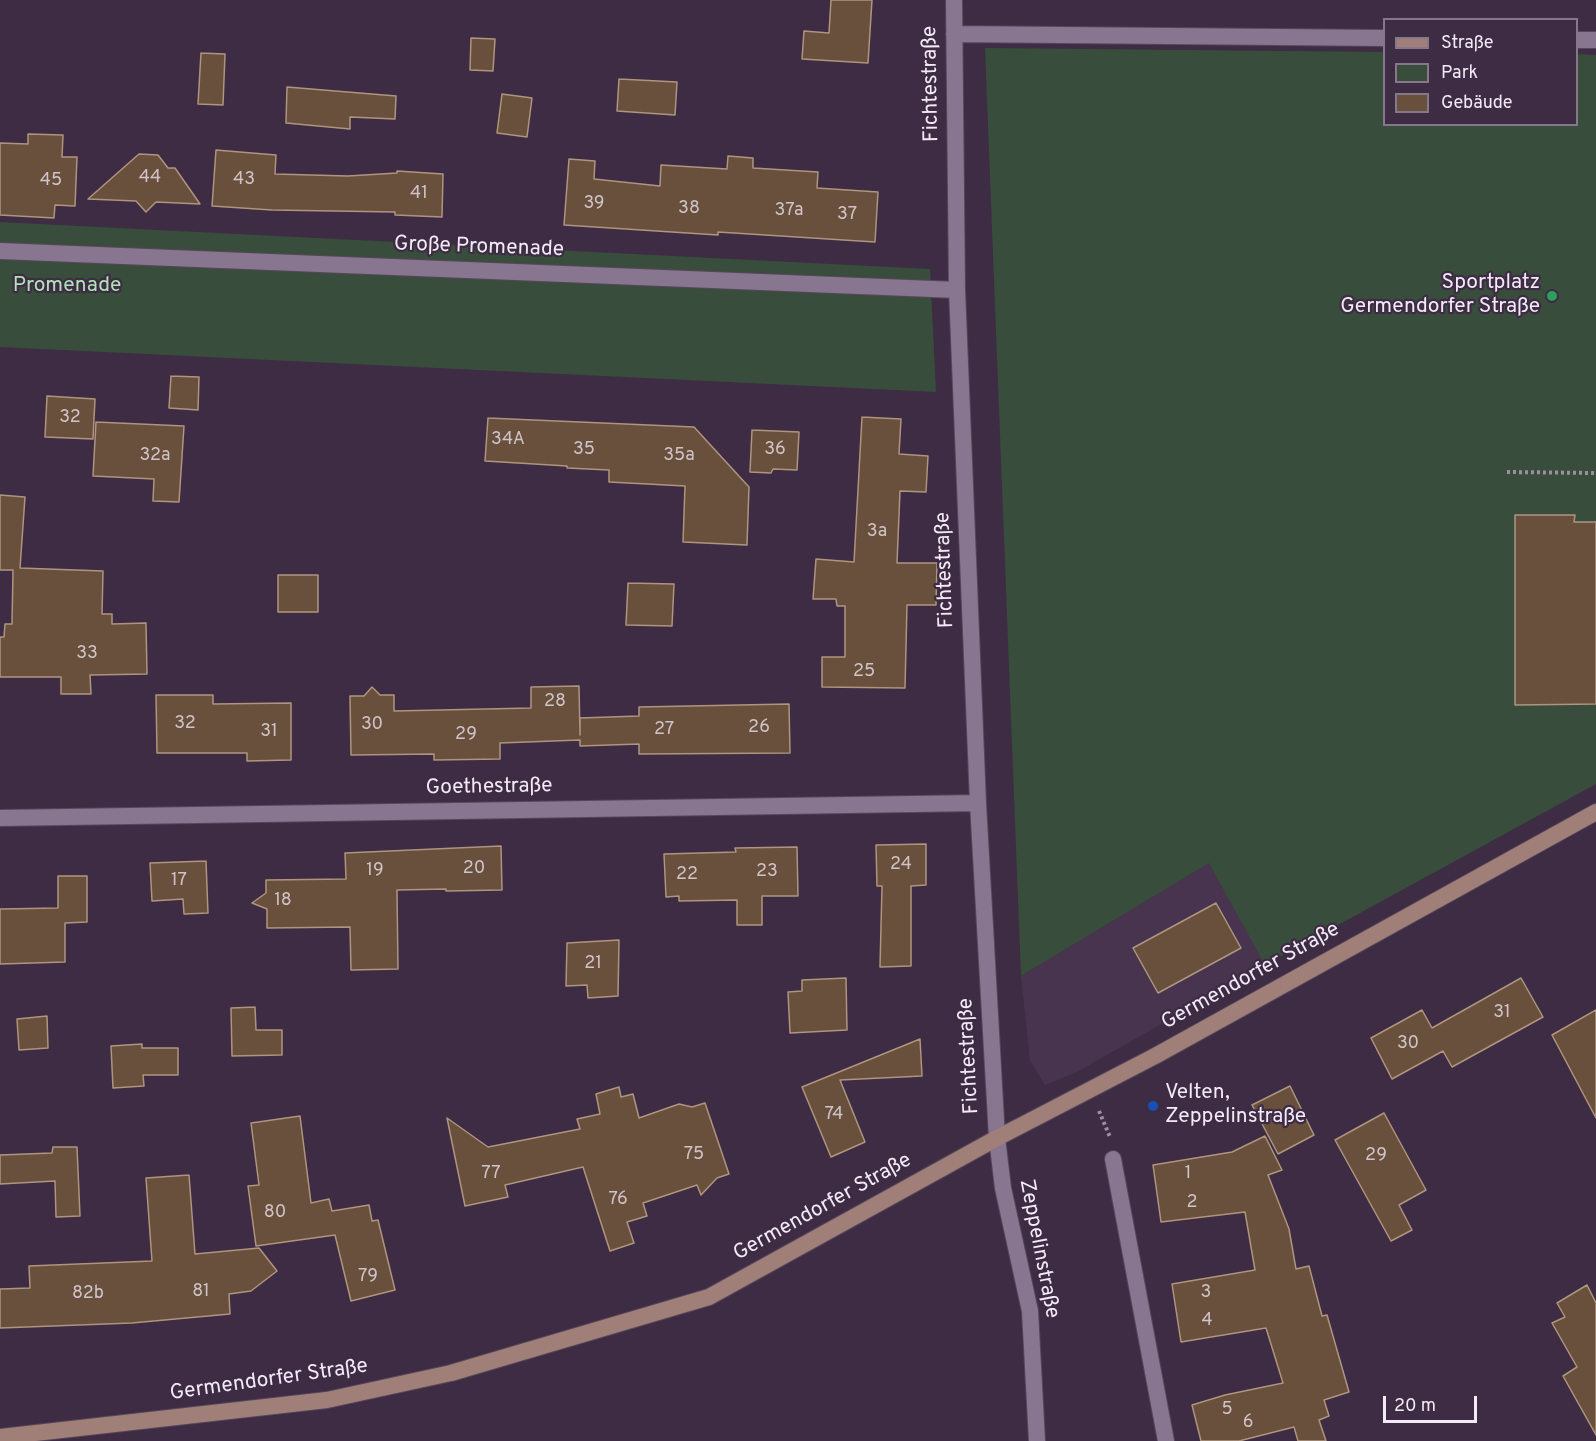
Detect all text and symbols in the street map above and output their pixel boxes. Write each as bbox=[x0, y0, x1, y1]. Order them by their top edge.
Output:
legend bbox=[1383, 18, 1578, 126]
street label: Fichtestraße bbox=[918, 26, 946, 142]
text: Straße bbox=[1441, 32, 1493, 55]
text: Park bbox=[1441, 62, 1478, 85]
text: Gebäude bbox=[1441, 92, 1513, 115]
house number: 44 bbox=[139, 167, 161, 189]
house number: 43 bbox=[233, 169, 255, 191]
house number: 45 bbox=[40, 170, 62, 192]
house number: 41 bbox=[410, 183, 428, 205]
house number: 39 bbox=[583, 193, 605, 215]
house number: 38 bbox=[678, 198, 700, 220]
house number: 37a bbox=[775, 200, 803, 222]
house number: 37 bbox=[837, 204, 857, 226]
street label: Große Promenade bbox=[394, 232, 564, 264]
place label: Sportplatz Germendorfer Straße bbox=[1340, 271, 1540, 321]
park label: Promenade bbox=[13, 274, 121, 300]
marker: Sportplatz Germendorfer Straße bbox=[1545, 289, 1559, 303]
house number: 32 bbox=[59, 407, 81, 429]
house number: 34A bbox=[491, 429, 525, 451]
house number: 35 bbox=[573, 439, 595, 461]
house number: 36 bbox=[764, 439, 786, 461]
house number: 32a bbox=[140, 445, 170, 467]
house number: 35a bbox=[663, 445, 695, 467]
street label: Fichtestraße bbox=[931, 511, 961, 629]
house number: 3a bbox=[867, 521, 887, 543]
house number: 33 bbox=[76, 643, 98, 665]
house number: 25 bbox=[853, 661, 875, 683]
house number: 28 bbox=[544, 691, 566, 713]
house number: 32 bbox=[174, 713, 196, 735]
house number: 30 bbox=[361, 714, 383, 736]
house number: 26 bbox=[748, 717, 770, 739]
house number: 27 bbox=[654, 719, 674, 741]
house number: 31 bbox=[260, 721, 278, 743]
house number: 29 bbox=[455, 724, 477, 746]
street label: Goethestraße bbox=[425, 774, 553, 802]
house number: 24 bbox=[890, 854, 912, 876]
house number: 20 bbox=[463, 858, 485, 880]
house number: 19 bbox=[366, 860, 384, 882]
house number: 23 bbox=[756, 861, 778, 883]
house number: 22 bbox=[676, 864, 698, 886]
house number: 17 bbox=[171, 870, 187, 892]
house number: 18 bbox=[274, 890, 292, 912]
street label: Germendorfer Straße bbox=[1158, 918, 1344, 1036]
house number: 21 bbox=[584, 953, 602, 975]
street label: Fichtestraße bbox=[954, 997, 986, 1115]
house number: 31 bbox=[1493, 1002, 1511, 1024]
house number: 30 bbox=[1397, 1033, 1419, 1055]
place label: Velten, Zeppelinstraße bbox=[1165, 1081, 1306, 1131]
marker: Velten, Zeppelinstraße bbox=[1146, 1099, 1160, 1113]
house number: 74 bbox=[825, 1104, 843, 1126]
house number: 75 bbox=[684, 1144, 704, 1166]
house number: 29 bbox=[1365, 1145, 1387, 1167]
street label: Germendorfer Straße bbox=[730, 1149, 916, 1267]
house number: 77 bbox=[481, 1163, 501, 1185]
house number: 1 bbox=[1185, 1163, 1191, 1185]
street label: Zeppelinstraße bbox=[1012, 1177, 1064, 1321]
house number: 76 bbox=[608, 1189, 628, 1211]
house number: 2 bbox=[1186, 1192, 1198, 1214]
house number: 80 bbox=[264, 1202, 286, 1224]
house number: 79 bbox=[358, 1266, 378, 1288]
house number: 81 bbox=[192, 1281, 210, 1303]
house number: 3 bbox=[1201, 1282, 1211, 1304]
house number: 82b bbox=[72, 1283, 104, 1305]
house number: 4 bbox=[1201, 1310, 1213, 1332]
street label: Germendorfer Straße bbox=[168, 1355, 370, 1407]
scale bar bbox=[1386, 1384, 1480, 1422]
text: 20 m bbox=[1394, 1395, 1436, 1418]
house number: 5 bbox=[1221, 1399, 1233, 1421]
house number: 6 bbox=[1243, 1412, 1253, 1434]

